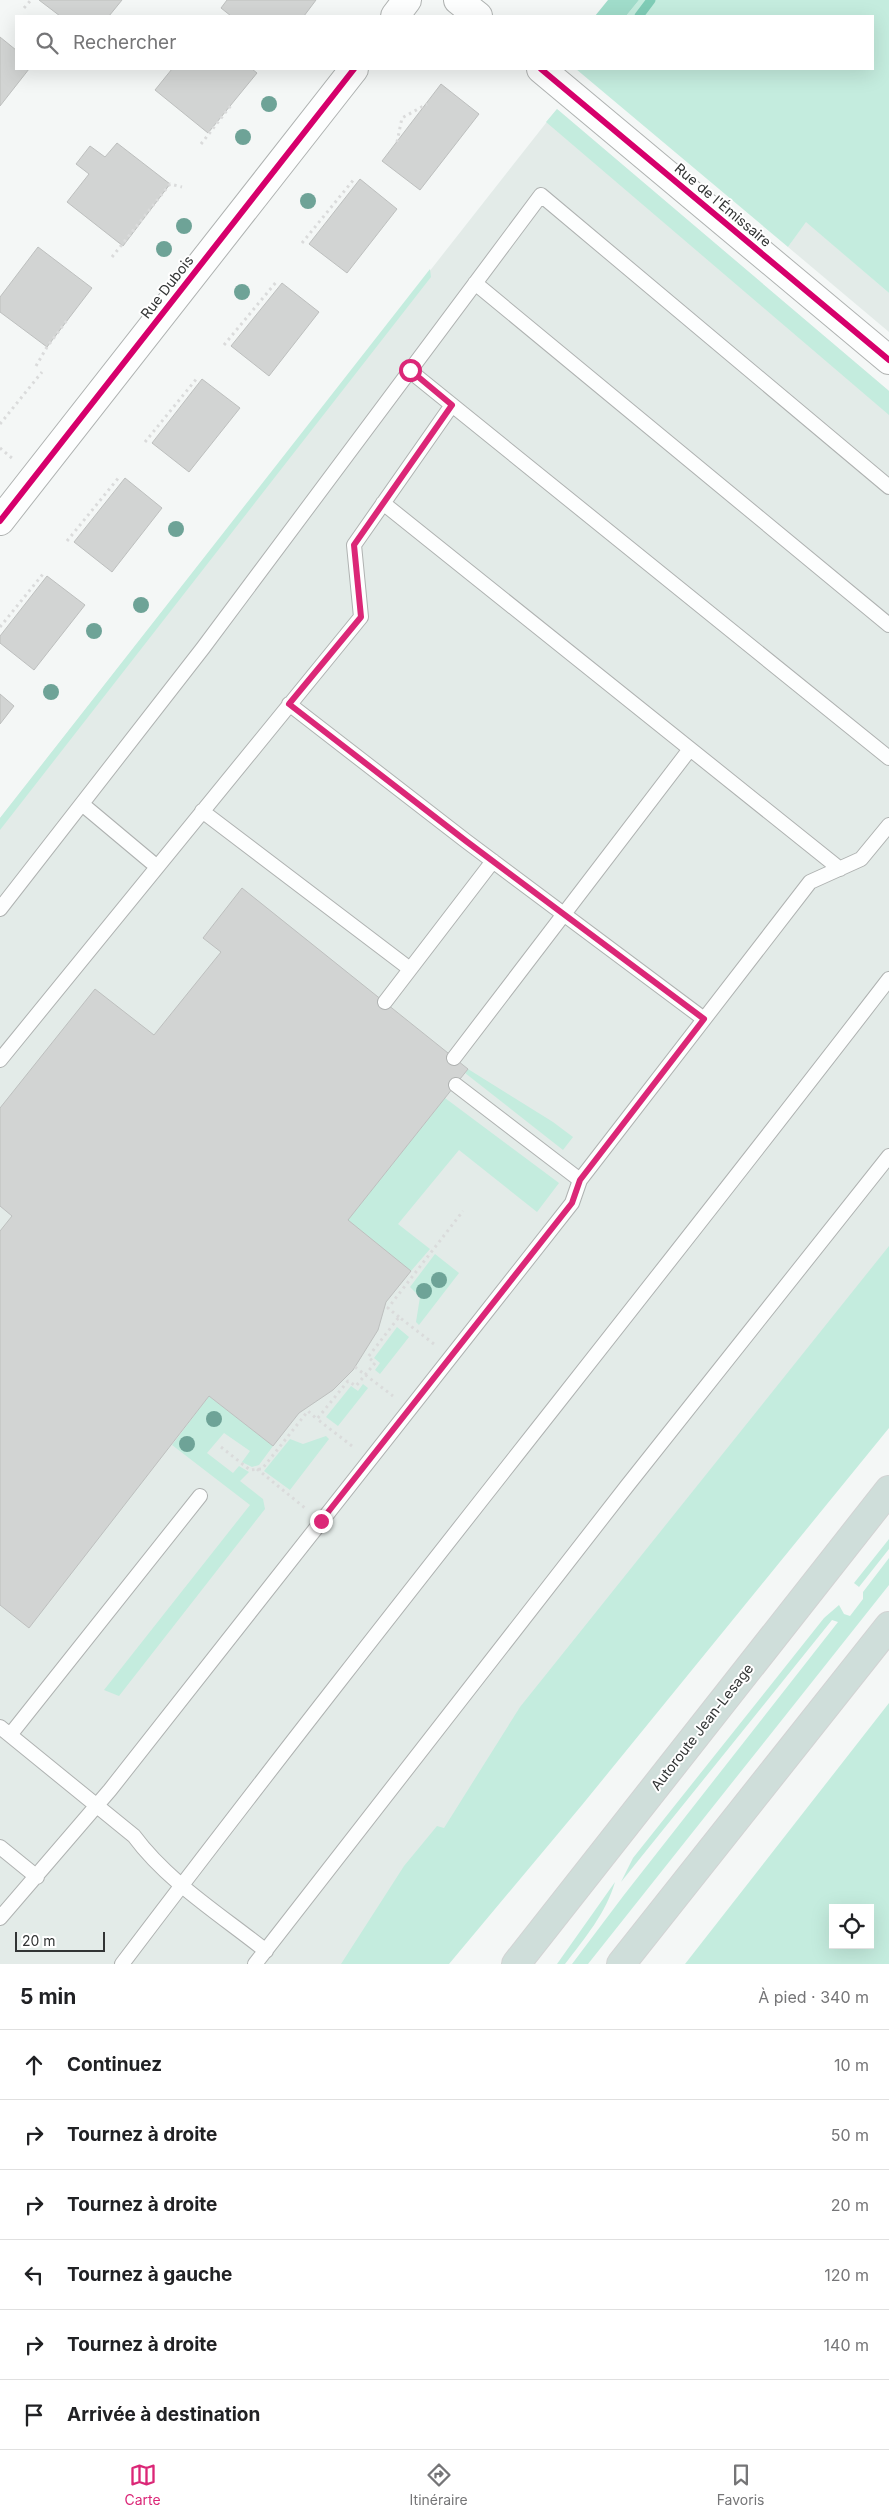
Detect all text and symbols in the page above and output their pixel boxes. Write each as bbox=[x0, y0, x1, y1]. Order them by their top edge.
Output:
search box bbox=[15, 15, 874, 70]
icon: search bbox=[33, 29, 61, 57]
text: Rechercher bbox=[73, 31, 176, 54]
street label: Rue de l'Émissaire bbox=[672, 159, 775, 250]
street label: Rue Dubois bbox=[137, 252, 197, 322]
route start bbox=[399, 359, 422, 382]
route end bbox=[310, 1510, 333, 1533]
street label: Autoroute Jean-Lesage bbox=[647, 1660, 756, 1793]
map controls bbox=[829, 1904, 874, 1949]
button: locate bbox=[829, 1904, 874, 1949]
scale bar bbox=[15, 1929, 105, 1952]
text: 20 m bbox=[22, 1932, 56, 1949]
text: 5 min bbox=[20, 1984, 76, 2009]
text: À pied · 340 m bbox=[758, 1987, 869, 2007]
icon: ahead bbox=[20, 2051, 48, 2079]
text: Continuez bbox=[67, 2053, 162, 2076]
text: 10 m bbox=[834, 2055, 869, 2075]
icon: right bbox=[20, 2121, 48, 2149]
text: Tournez à droite bbox=[67, 2123, 217, 2146]
text: 50 m bbox=[831, 2125, 869, 2145]
icon: right bbox=[20, 2191, 48, 2219]
text: Tournez à droite bbox=[67, 2193, 217, 2216]
text: 20 m bbox=[831, 2195, 869, 2215]
icon: left bbox=[20, 2261, 48, 2289]
text: Tournez à gauche bbox=[67, 2263, 232, 2286]
text: 120 m bbox=[824, 2265, 869, 2285]
icon: right bbox=[20, 2331, 48, 2359]
text: Tournez à droite bbox=[67, 2333, 217, 2356]
text: 140 m bbox=[824, 2335, 869, 2355]
icon: arrive bbox=[20, 2401, 48, 2429]
text: Arrivée à destination bbox=[67, 2403, 260, 2426]
tab: Carte bbox=[124, 2461, 161, 2508]
tab: Itinéraire bbox=[410, 2461, 468, 2508]
tab: Favoris bbox=[717, 2461, 765, 2508]

